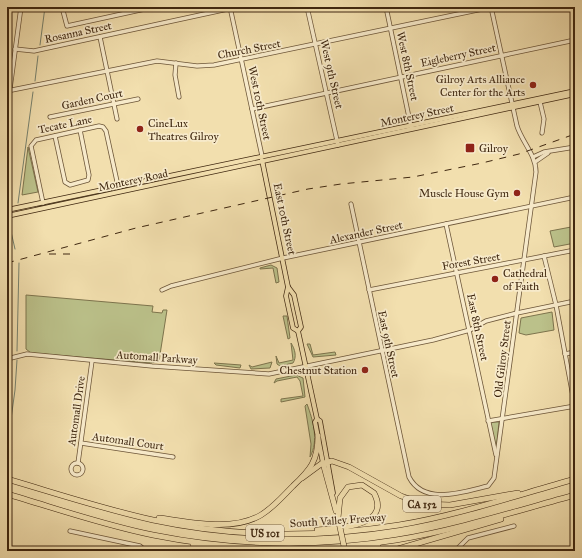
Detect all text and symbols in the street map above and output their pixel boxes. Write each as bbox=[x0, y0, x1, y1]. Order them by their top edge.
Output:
street label: Rosanna Street bbox=[43, 19, 113, 46]
street label: West 8th Street bbox=[394, 30, 421, 102]
street label: Church Street bbox=[216, 37, 282, 62]
street label: West 9th Street bbox=[317, 38, 346, 110]
street label: Eigleberry Street bbox=[419, 41, 497, 70]
street label: West 10th Street bbox=[245, 65, 274, 141]
place label: Gilroy Arts Alliance Center for the Arts bbox=[436, 73, 525, 99]
marker: Gilroy Arts Alliance Center for the Arts bbox=[528, 80, 538, 90]
street label: Garden Court bbox=[60, 87, 124, 112]
street label: Monterey Street bbox=[379, 101, 455, 130]
street label: Tecate Lane bbox=[37, 112, 94, 137]
place label: CineLux Theatres Gilroy bbox=[148, 117, 219, 143]
marker: CineLux Theatres Gilroy bbox=[135, 124, 145, 134]
marker: Gilroy bbox=[464, 142, 476, 154]
place label: Gilroy bbox=[479, 142, 509, 155]
street label: Monterey Road bbox=[97, 167, 170, 194]
street label: East 10th Street bbox=[271, 182, 299, 256]
place label: Muscle House Gym bbox=[419, 187, 510, 200]
marker: Muscle House Gym bbox=[512, 188, 522, 198]
street label: Alexander Street bbox=[327, 218, 404, 247]
street label: Forest Street bbox=[441, 250, 501, 273]
place label: Cathedral of Faith bbox=[503, 267, 547, 293]
marker: Cathedral of Faith bbox=[490, 274, 500, 284]
street label: East 8th Street bbox=[464, 292, 491, 362]
street label: East 9th Street bbox=[375, 309, 402, 379]
street label: Old Gilroy Street bbox=[491, 320, 514, 398]
street label: Automall Parkway bbox=[115, 348, 199, 367]
place label: Chestnut Station bbox=[280, 364, 357, 377]
marker: Chestnut Station bbox=[360, 365, 370, 375]
street label: Automall Drive bbox=[65, 375, 88, 448]
street label: Automall Court bbox=[90, 430, 165, 453]
road number: CA 152 bbox=[403, 496, 441, 512]
street label: South Valley Freeway bbox=[289, 511, 387, 530]
road number: US 101 bbox=[246, 525, 284, 541]

